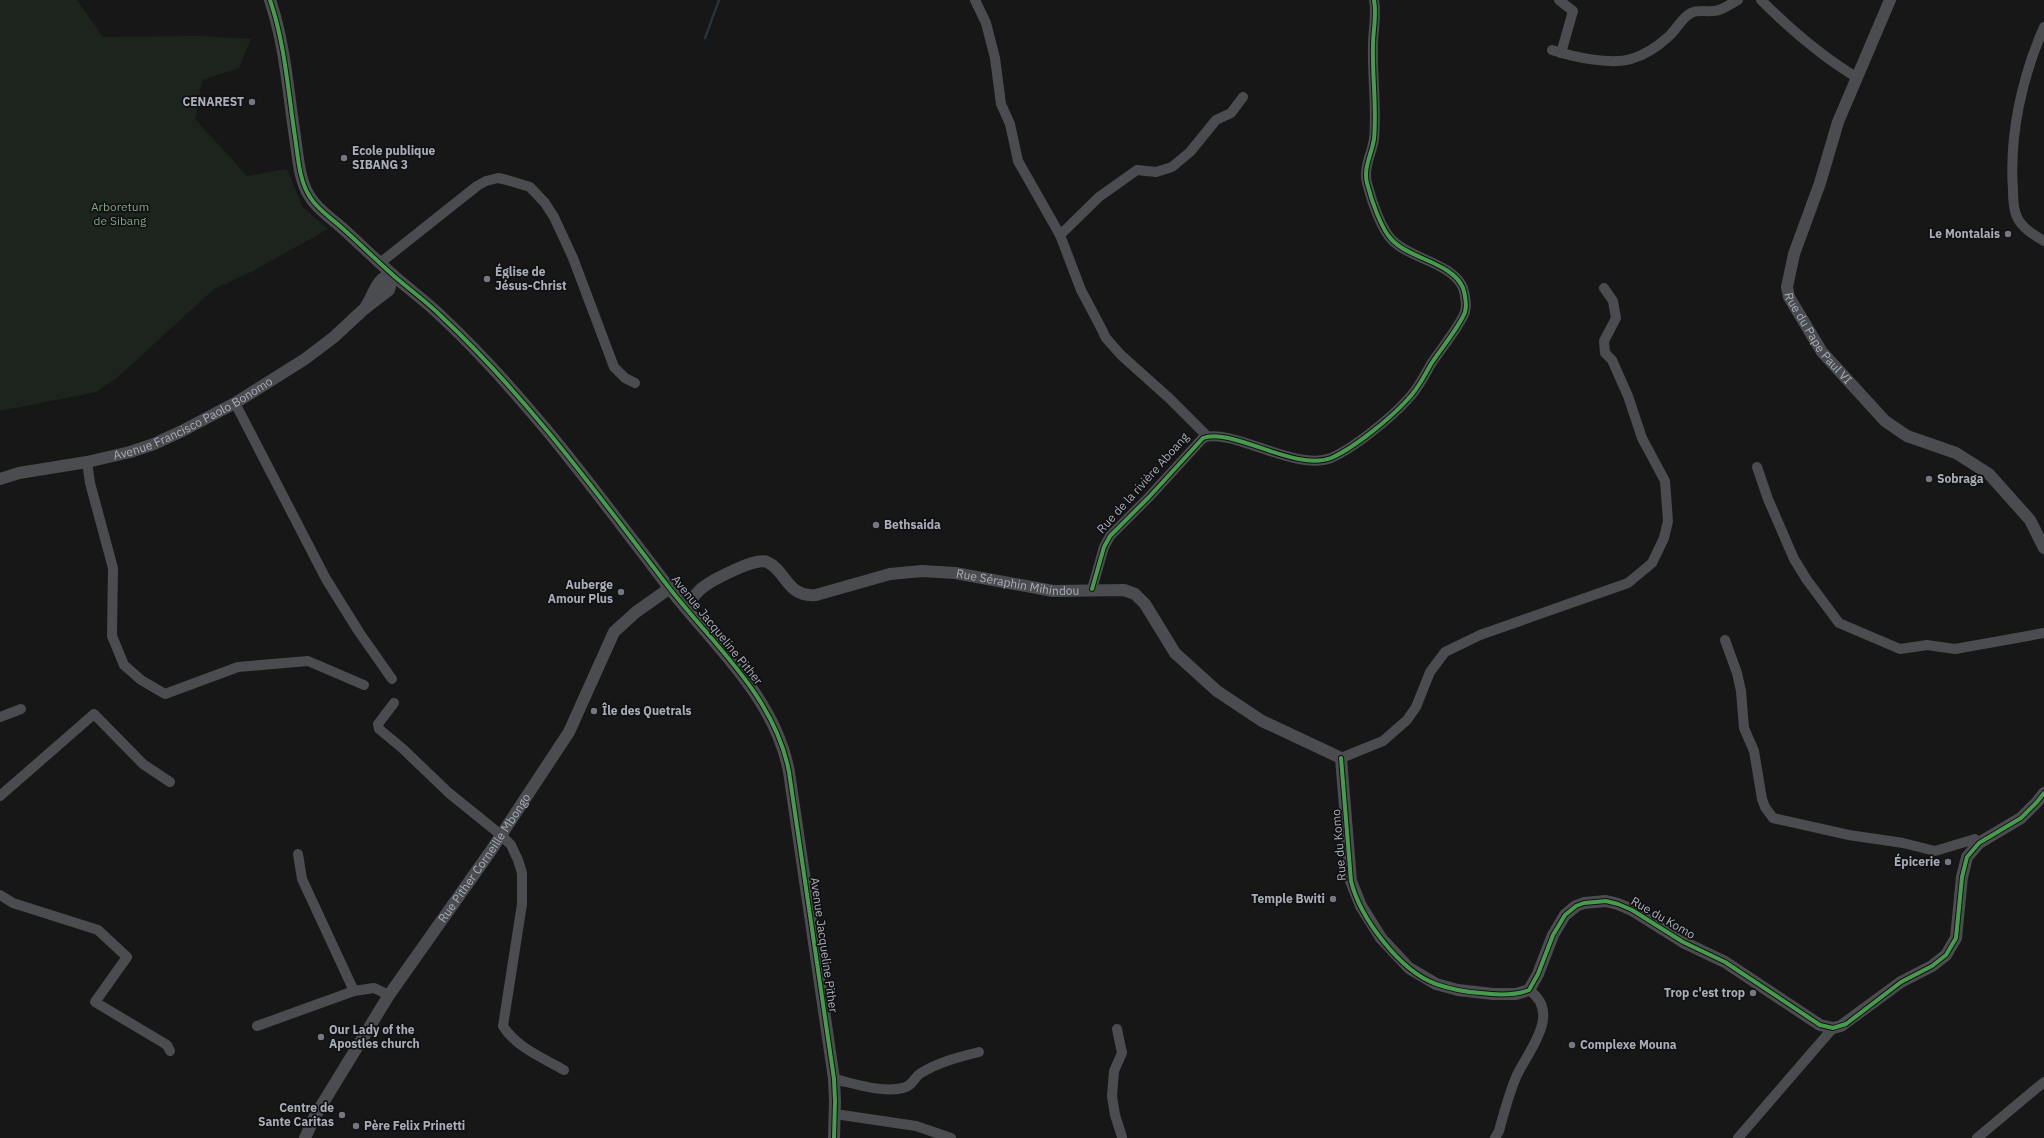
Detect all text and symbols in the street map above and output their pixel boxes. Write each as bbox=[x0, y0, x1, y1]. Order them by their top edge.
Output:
place label: CENAREST bbox=[182, 94, 244, 109]
marker: CENAREST bbox=[247, 97, 257, 107]
place label: Ecole publique SIBANG 3 bbox=[352, 143, 436, 172]
marker: Ecole publique SIBANG 3 bbox=[339, 153, 349, 163]
park label: Arboretum de Sibang bbox=[91, 199, 149, 228]
place label: Le Montalais bbox=[1929, 226, 2000, 241]
marker: Le Montalais bbox=[2003, 229, 2013, 239]
place label: Église de Jésus-Christ bbox=[495, 263, 567, 293]
marker: Église de Jésus-Christ bbox=[482, 274, 492, 284]
street label: Rue du Pape Paul VI bbox=[1781, 291, 1855, 387]
street label: Avenue Francisco Paolo Bonomo bbox=[112, 373, 275, 463]
street label: Rue de la rivière Aboang bbox=[1093, 429, 1192, 536]
place label: Sobraga bbox=[1937, 471, 1984, 486]
marker: Sobraga bbox=[1924, 474, 1934, 484]
place label: Bethsaida bbox=[884, 517, 941, 532]
marker: Bethsaida bbox=[871, 520, 881, 530]
street label: Rue Séraphin Mihindou bbox=[955, 565, 1079, 598]
street label: Avenue Jacqueline Pither bbox=[669, 572, 767, 688]
place label: Auberge Amour Plus bbox=[548, 577, 613, 606]
marker: Auberge Amour Plus bbox=[616, 587, 626, 597]
place label: Île des Quetrals bbox=[602, 702, 692, 718]
marker: Île des Quetrals bbox=[589, 706, 599, 716]
street label: Rue Pither Corneille Mbongo bbox=[435, 790, 534, 925]
street label: Rue du Komo bbox=[1328, 808, 1349, 881]
place label: Épicerie bbox=[1894, 853, 1940, 869]
marker: Épicerie bbox=[1943, 857, 1953, 867]
street label: Avenue Jacqueline Pither bbox=[808, 876, 842, 1014]
place label: Temple Bwiti bbox=[1251, 891, 1325, 906]
street label: Rue du Komo bbox=[1628, 893, 1698, 942]
marker: Temple Bwiti bbox=[1328, 894, 1338, 904]
place label: Trop c'est trop bbox=[1664, 985, 1745, 1000]
marker: Trop c'est trop bbox=[1748, 988, 1758, 998]
place label: Our Lady of the Apostles church bbox=[329, 1022, 420, 1051]
marker: Our Lady of the Apostles church bbox=[316, 1032, 326, 1042]
place label: Complexe Mouna bbox=[1580, 1037, 1677, 1052]
marker: Complexe Mouna bbox=[1567, 1040, 1577, 1050]
place label: Centre de Sante Caritas bbox=[258, 1100, 334, 1129]
marker: Centre de Sante Caritas bbox=[337, 1110, 347, 1120]
place label: Père Felix Prinetti bbox=[364, 1118, 465, 1133]
marker: Père Felix Prinetti bbox=[351, 1121, 361, 1131]

